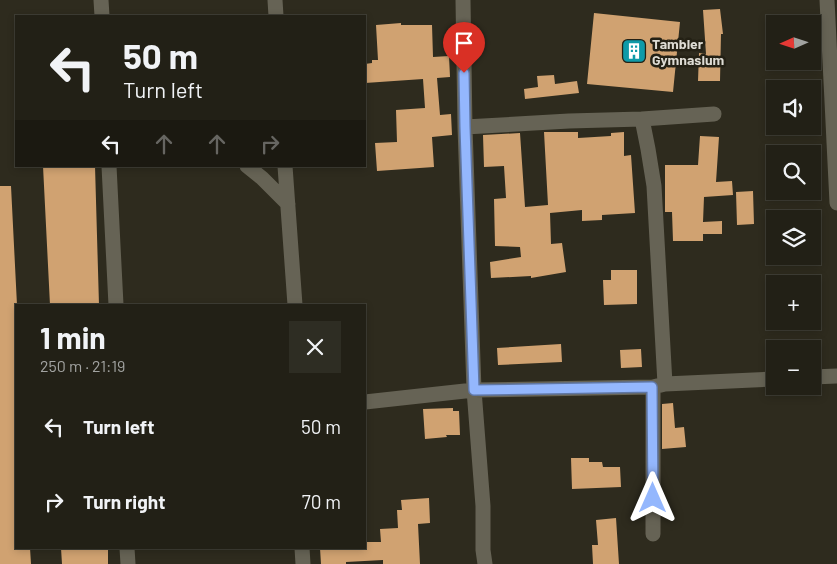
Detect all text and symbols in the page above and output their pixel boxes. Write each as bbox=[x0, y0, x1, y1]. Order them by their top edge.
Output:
north arrow bbox=[766, 15, 821, 70]
map controls bbox=[766, 15, 821, 395]
pin bbox=[443, 22, 485, 73]
icon: arrive bbox=[450, 29, 478, 57]
text: 50 m bbox=[123, 34, 198, 76]
icon: left bbox=[40, 35, 105, 100]
place label: Tambler Gymnasium bbox=[652, 35, 725, 68]
building icon: Tambler Gymnasium bbox=[621, 38, 647, 64]
text: Turn left bbox=[123, 76, 203, 102]
button: sound bbox=[766, 80, 821, 135]
icon: left bbox=[97, 130, 125, 158]
icon: ahead bbox=[150, 130, 178, 158]
icon: ahead bbox=[203, 130, 231, 158]
icon: right bbox=[256, 130, 284, 158]
button: search bbox=[766, 145, 821, 200]
button: layers bbox=[766, 210, 821, 265]
button: + bbox=[766, 275, 821, 330]
text: 1 min bbox=[40, 319, 106, 355]
button: close bbox=[289, 321, 341, 373]
button: − bbox=[766, 340, 821, 395]
text: 250 m · 21:19 bbox=[40, 356, 125, 375]
icon: left bbox=[40, 413, 68, 441]
text: Turn left bbox=[83, 415, 154, 438]
text: 50 m bbox=[301, 415, 341, 438]
position arrow bbox=[626, 471, 678, 523]
icon: right bbox=[40, 488, 68, 516]
text: Turn right bbox=[83, 490, 165, 513]
text: 70 m bbox=[302, 490, 341, 513]

